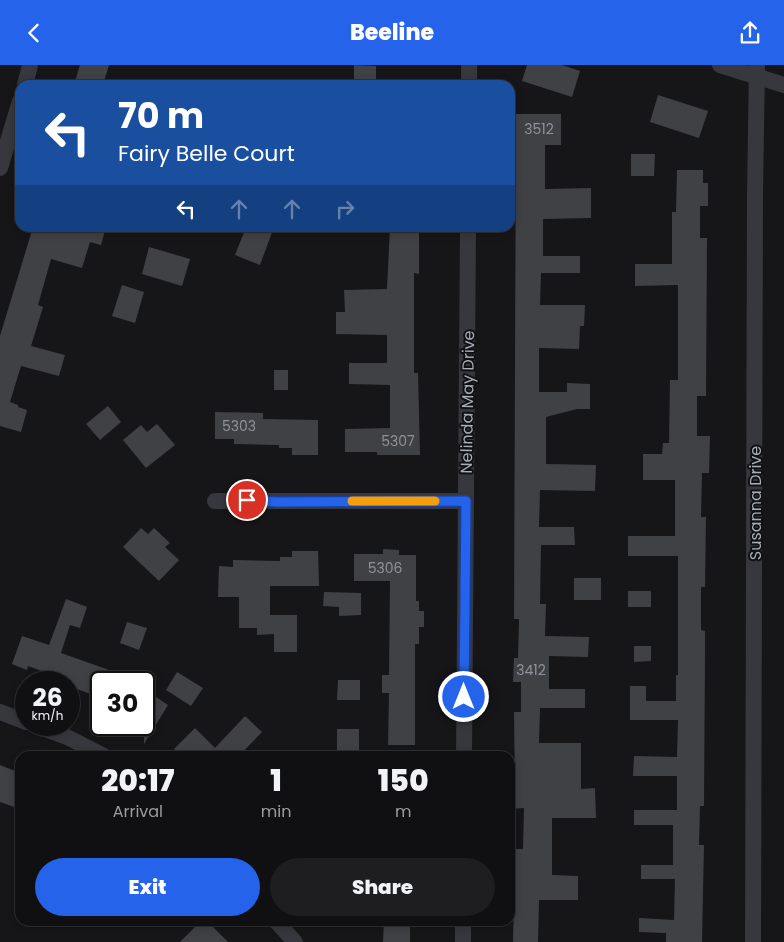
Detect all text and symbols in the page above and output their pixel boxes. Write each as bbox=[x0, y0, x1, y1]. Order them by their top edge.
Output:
text: Beeline bbox=[350, 17, 434, 48]
icon: back bbox=[20, 19, 48, 47]
icon: share bbox=[736, 19, 764, 47]
text: 70 m bbox=[118, 91, 204, 140]
icon: left bbox=[35, 100, 100, 165]
house number: 3512 bbox=[524, 119, 554, 139]
text: Fairy Belle Court bbox=[118, 138, 295, 169]
icon: left bbox=[172, 195, 200, 223]
icon: ahead bbox=[225, 195, 253, 223]
icon: ahead bbox=[278, 195, 306, 223]
icon: right bbox=[331, 195, 359, 223]
street label: Nelinda May Drive bbox=[455, 330, 480, 474]
house number: 5303 bbox=[222, 416, 256, 436]
house number: 5307 bbox=[381, 431, 415, 451]
street label: Susanna Drive bbox=[744, 446, 767, 560]
pin bbox=[226, 479, 268, 521]
icon: arrive bbox=[233, 486, 261, 514]
house number: 5306 bbox=[368, 558, 402, 578]
house number: 3412 bbox=[516, 660, 546, 680]
position arrow bbox=[437, 670, 489, 722]
speed limit sign: 30 bbox=[90, 671, 155, 736]
text: 26 bbox=[32, 680, 63, 715]
text: km/h bbox=[32, 707, 63, 724]
text: 20:17 bbox=[101, 759, 174, 802]
text: 1 bbox=[270, 759, 282, 802]
text: 150 bbox=[378, 759, 429, 802]
text: Arrival bbox=[113, 800, 163, 823]
text: min bbox=[261, 800, 291, 823]
text: m bbox=[395, 800, 411, 823]
button: Exit bbox=[35, 858, 260, 916]
button: Share bbox=[270, 858, 495, 916]

